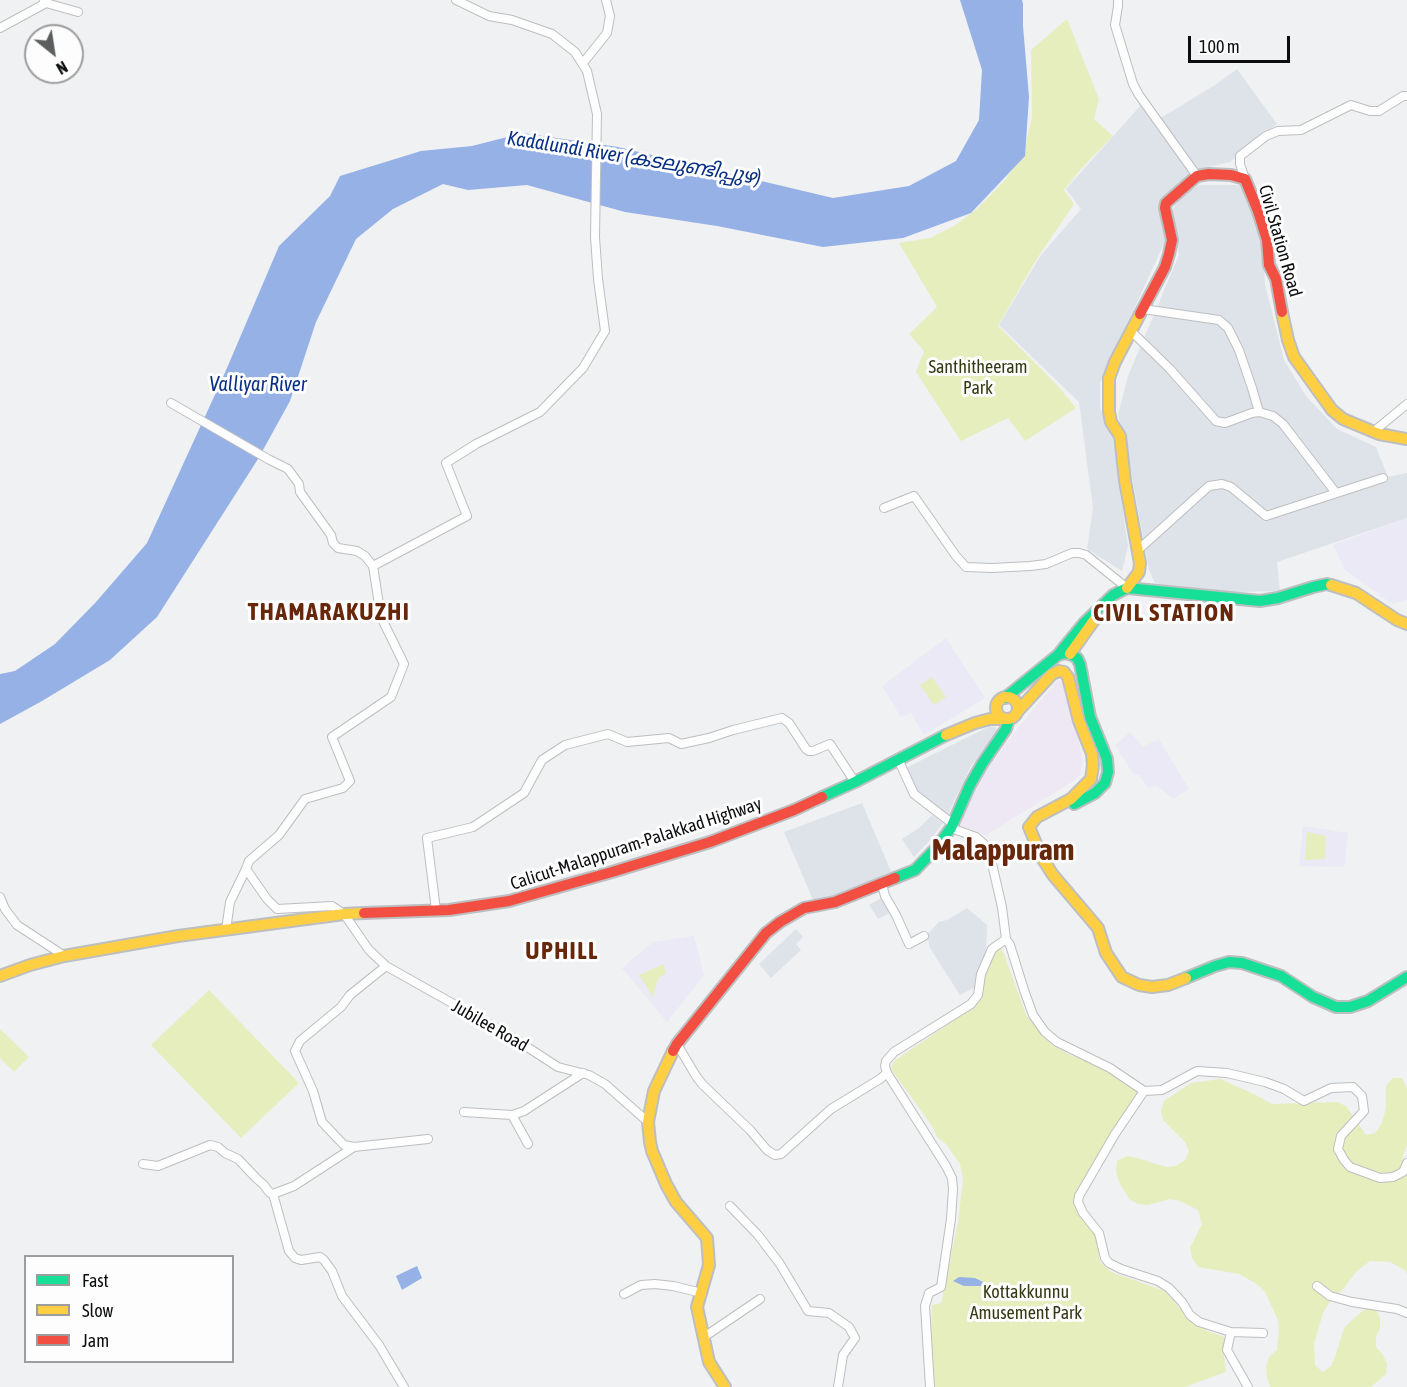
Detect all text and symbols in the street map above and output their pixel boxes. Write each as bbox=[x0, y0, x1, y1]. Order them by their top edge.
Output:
north arrow bbox=[24, 24, 84, 84]
scale bar bbox=[1191, 24, 1293, 62]
text: 100 m bbox=[1199, 36, 1240, 57]
text: N bbox=[53, 58, 71, 78]
water label: Kadalundi River (കടലുണ്ടിപ്പുഴ) bbox=[505, 126, 763, 190]
street label: Civil Station Road bbox=[1254, 183, 1306, 299]
park label: Santhitheeram Park bbox=[928, 356, 1028, 398]
water label: Valliyar River bbox=[209, 373, 307, 397]
district label: THAMARAKUZHI bbox=[248, 598, 410, 626]
district label: CIVIL STATION bbox=[1093, 599, 1235, 627]
street label: Calicut-Malappuram-Palakkad Highway bbox=[508, 793, 764, 895]
district label: Malappuram bbox=[932, 833, 1074, 869]
district label: UPHILL bbox=[525, 937, 599, 965]
street label: Jubilee Road bbox=[448, 995, 532, 1057]
legend bbox=[24, 1255, 234, 1363]
text: Fast bbox=[82, 1270, 109, 1291]
park label: Kottakkunnu Amusement Park bbox=[970, 1281, 1082, 1324]
text: Slow bbox=[82, 1300, 113, 1321]
text: Jam bbox=[82, 1330, 109, 1351]

